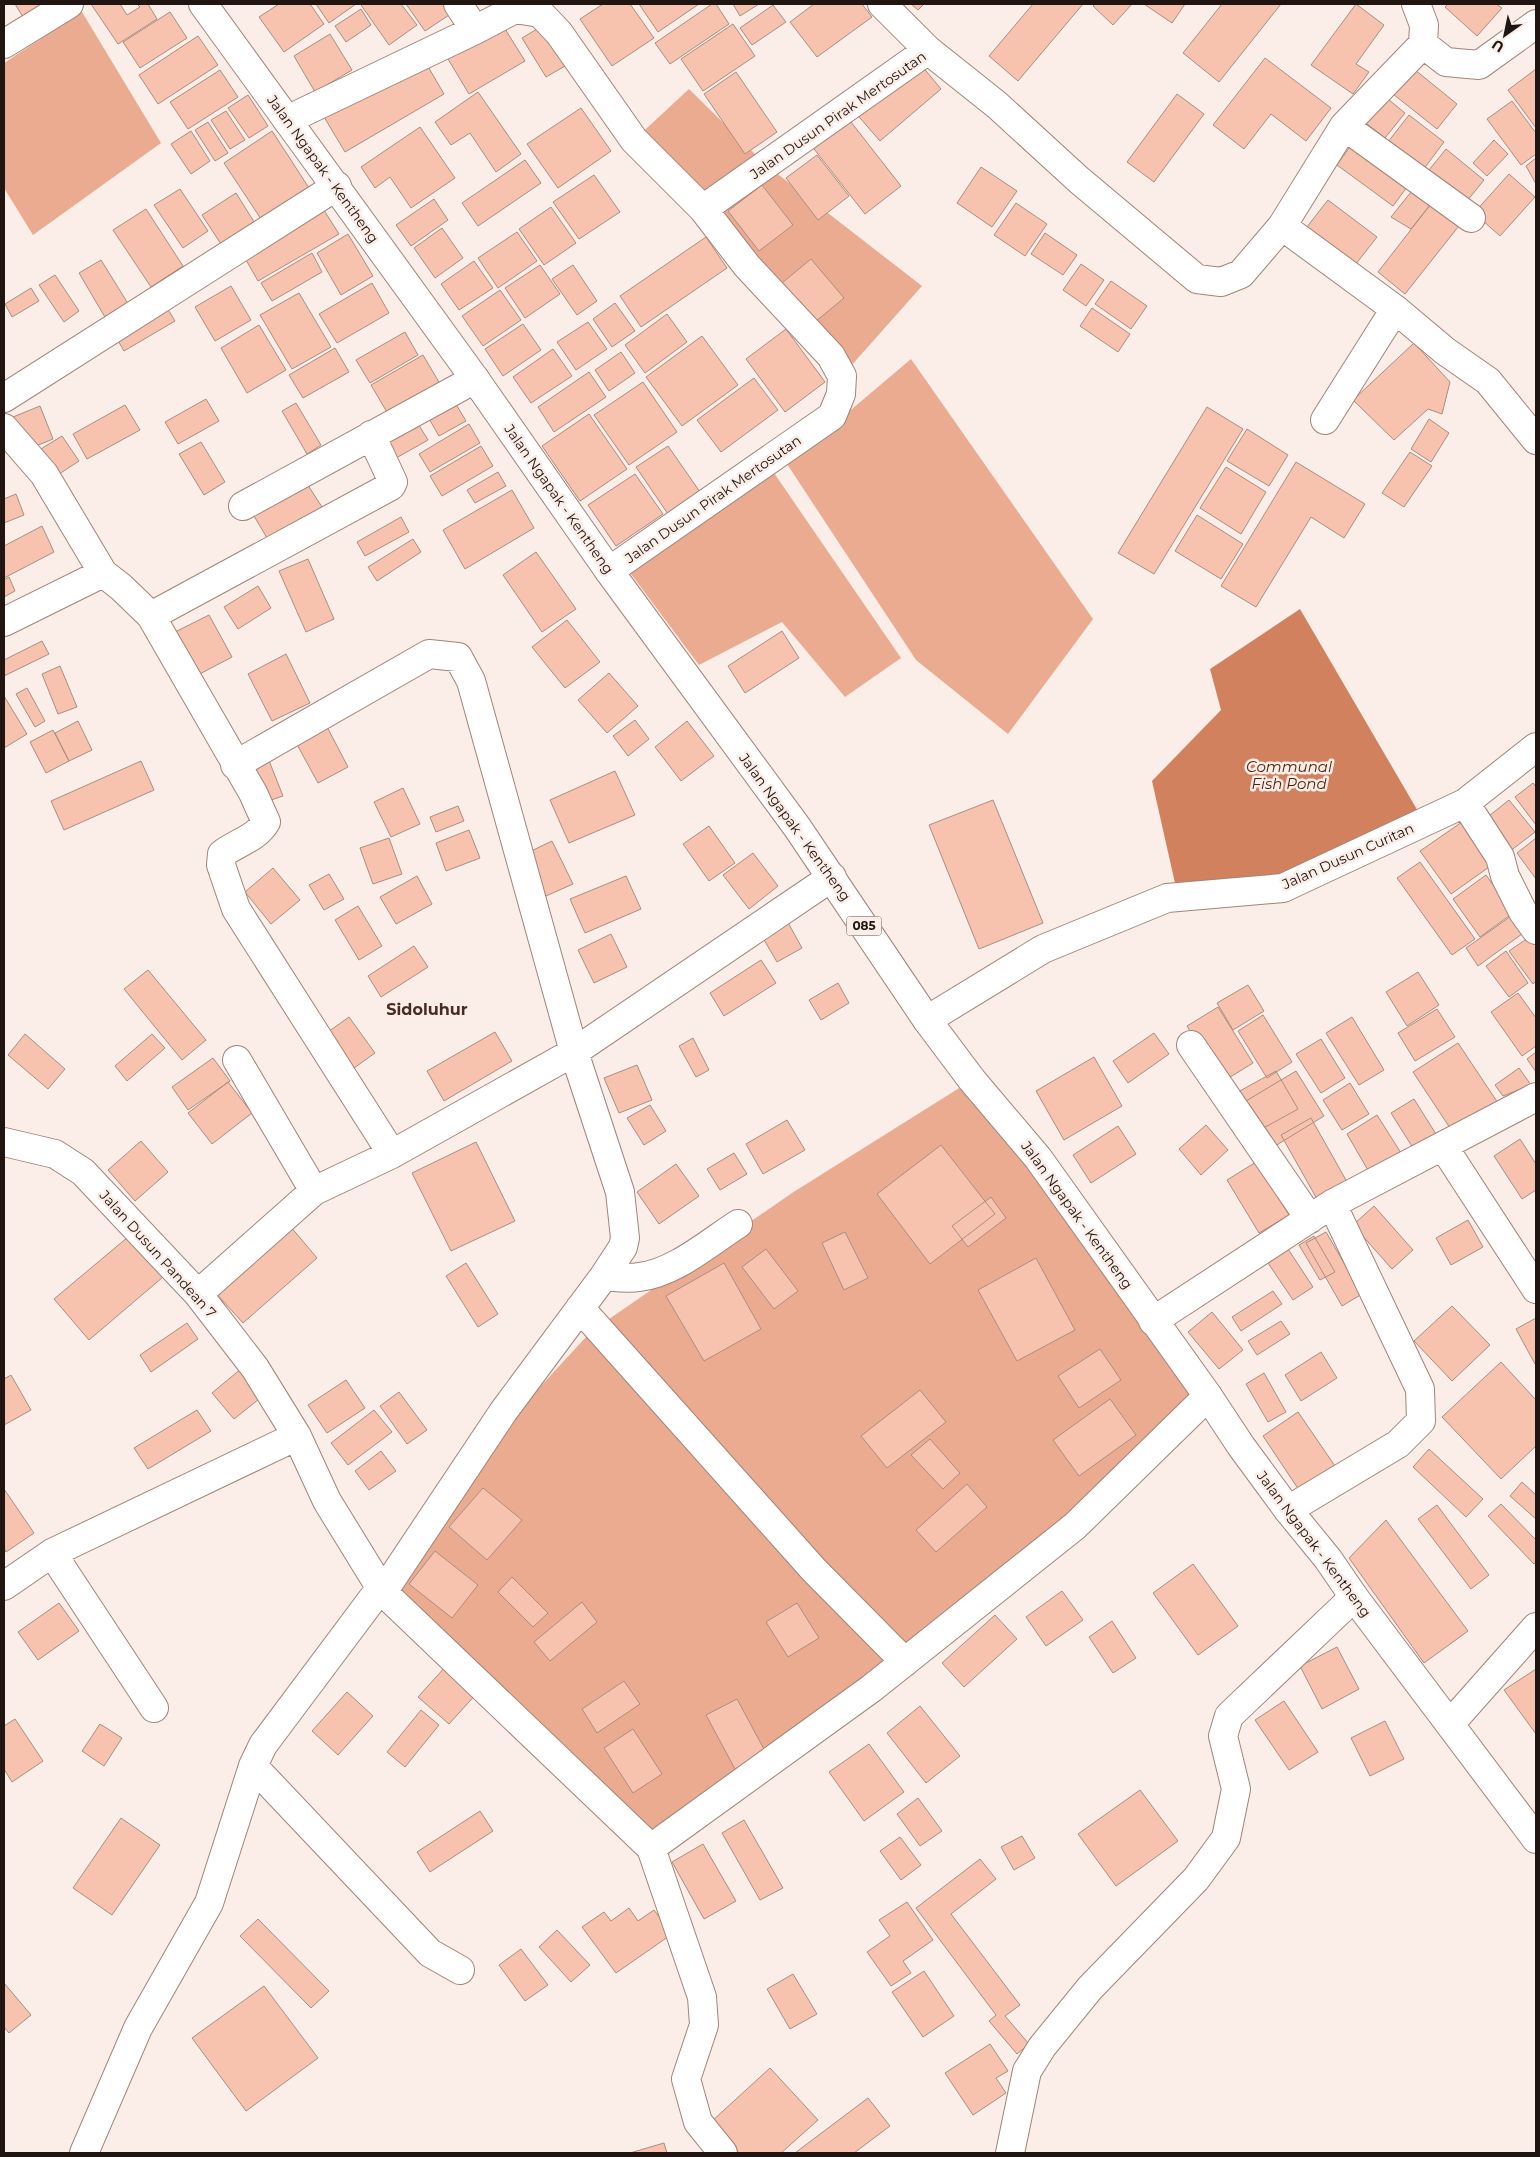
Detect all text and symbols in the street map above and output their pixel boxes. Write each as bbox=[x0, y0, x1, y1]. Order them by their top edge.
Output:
north arrow bbox=[1480, 10, 1530, 60]
text: U bbox=[1488, 35, 1507, 56]
street label: Jalan Dusun Pirak Mertosutan bbox=[746, 47, 930, 184]
street label: Jalan Ngapak - Kentheng bbox=[263, 91, 383, 247]
street label: Jalan Ngapak - Kentheng bbox=[500, 420, 618, 577]
street label: Jalan Dusun Pirak Mertosutan bbox=[621, 431, 805, 568]
street label: Jalan Ngapak - Kentheng bbox=[735, 749, 855, 905]
water label: Communal Fish Pond bbox=[1246, 757, 1332, 793]
street label: Jalan Dusun Curitan bbox=[1278, 819, 1417, 894]
road number: 085 bbox=[846, 916, 882, 936]
district label: Sidoluhur bbox=[386, 1000, 468, 1019]
street label: Jalan Ngapak - Kentheng bbox=[1017, 1137, 1137, 1293]
street label: Jalan Dusun Pandean 7 bbox=[95, 1186, 220, 1322]
street label: Jalan Ngapak - Kentheng bbox=[1252, 1466, 1375, 1621]

